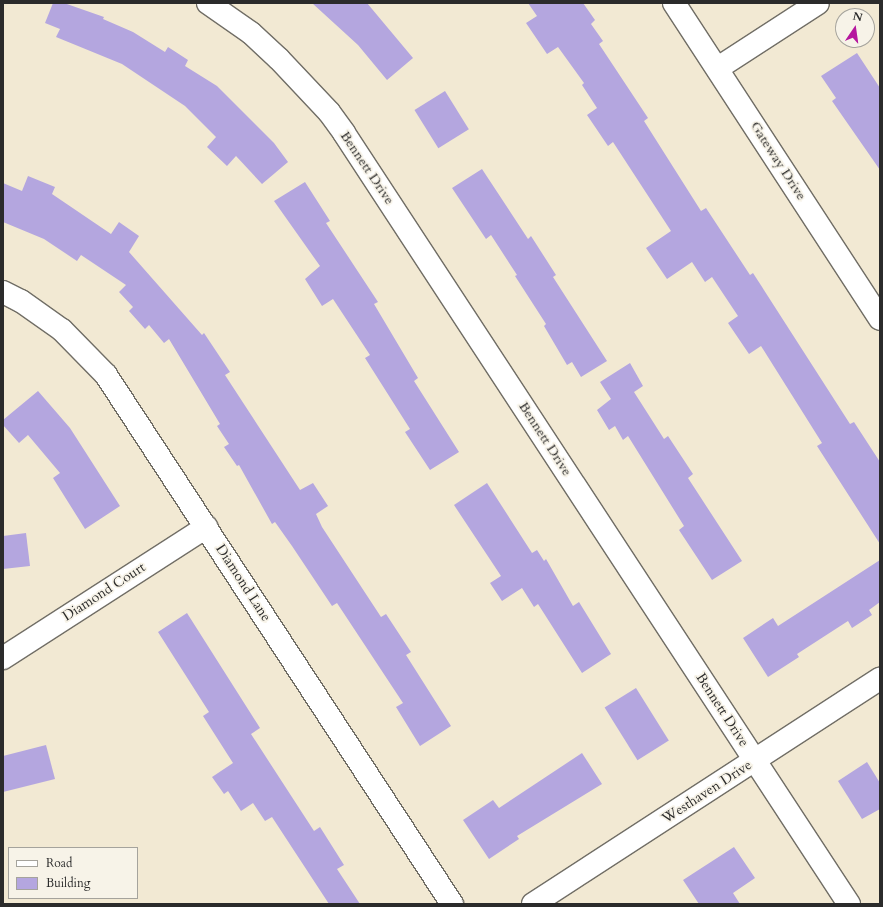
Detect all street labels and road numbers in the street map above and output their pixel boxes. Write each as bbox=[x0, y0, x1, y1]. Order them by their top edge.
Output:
street label: Gateway Drive bbox=[746, 119, 810, 203]
street label: Bennett Drive bbox=[336, 128, 398, 208]
street label: Bennett Drive bbox=[515, 399, 575, 479]
street label: Diamond Lane bbox=[212, 541, 274, 625]
street label: Diamond Court bbox=[59, 559, 149, 625]
street label: Bennett Drive bbox=[692, 670, 752, 750]
street label: Westhaven Drive bbox=[659, 757, 755, 827]

